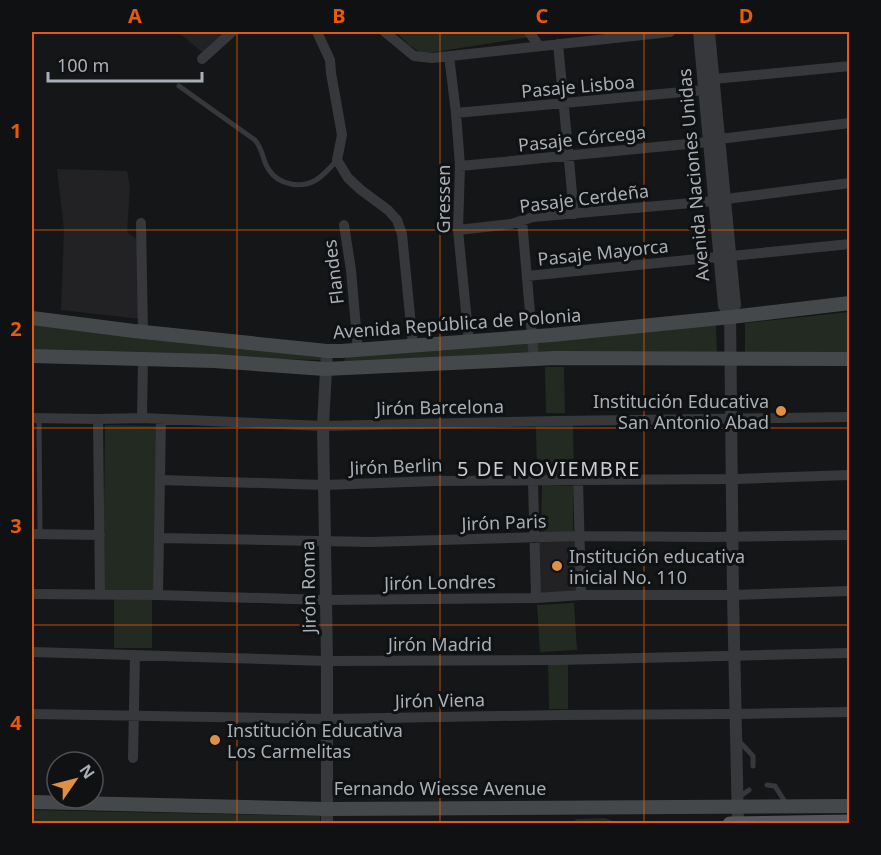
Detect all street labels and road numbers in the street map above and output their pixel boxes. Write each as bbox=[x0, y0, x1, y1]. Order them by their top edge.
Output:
street label: Avenida Naciones Unidas bbox=[672, 68, 714, 282]
street label: Pasaje Lisboa bbox=[520, 69, 636, 103]
street label: Pasaje Córcega bbox=[517, 119, 647, 157]
street label: Gressen bbox=[431, 165, 455, 233]
street label: Pasaje Cerdeña bbox=[518, 178, 650, 218]
street label: Pasaje Mayorca bbox=[536, 233, 670, 271]
street label: Flandes bbox=[317, 238, 349, 306]
street label: Avenida República de Polonia bbox=[332, 302, 582, 344]
street label: Jirón Barcelona bbox=[374, 394, 504, 420]
street label: Jirón Berlin bbox=[347, 452, 443, 480]
street label: Jirón Paris bbox=[459, 509, 547, 536]
street label: Jirón Roma bbox=[295, 541, 321, 635]
street label: Jirón Londres bbox=[382, 569, 496, 595]
street label: Jirón Madrid bbox=[386, 632, 492, 656]
street label: Jirón Viena bbox=[393, 687, 485, 713]
street label: Fernando Wiesse Avenue bbox=[334, 776, 546, 800]

